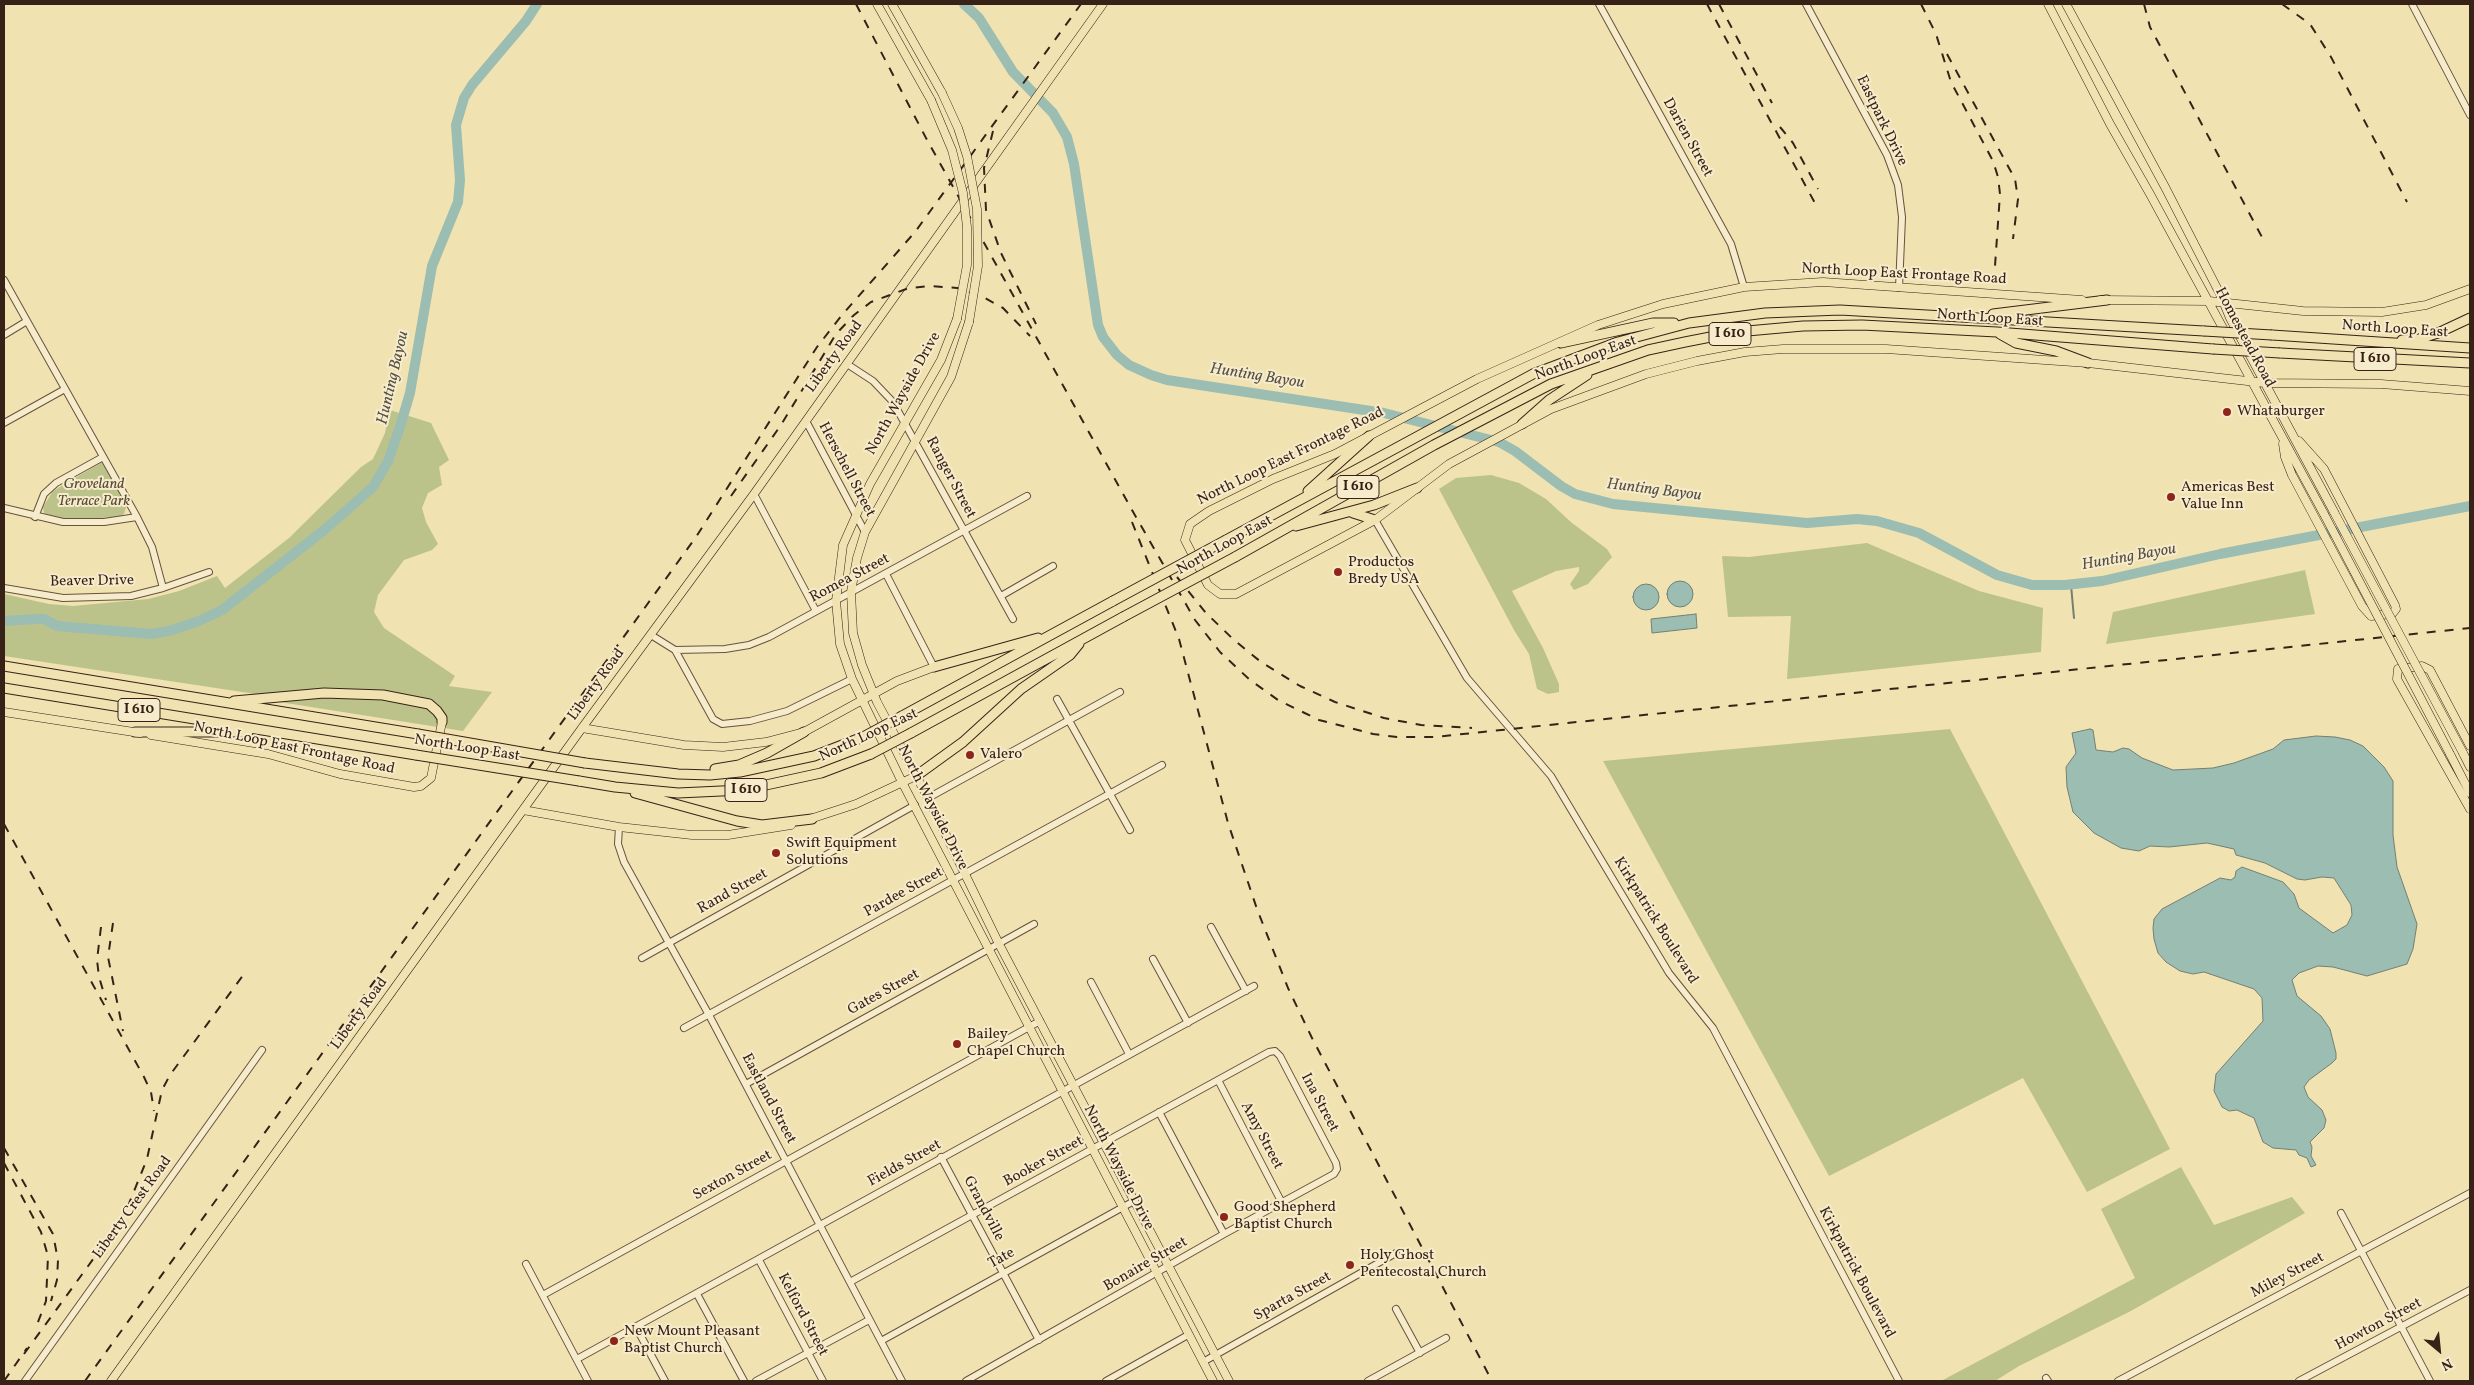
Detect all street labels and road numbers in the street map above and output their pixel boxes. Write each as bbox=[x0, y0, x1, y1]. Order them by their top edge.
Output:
street label: Eastpark Drive bbox=[1851, 73, 1911, 169]
street label: Darien Street bbox=[1658, 95, 1716, 181]
street label: North Loop East Frontage Road bbox=[1801, 261, 2007, 289]
street label: Homestead Road bbox=[2210, 285, 2278, 391]
street label: North Loop East bbox=[1936, 306, 2044, 332]
street label: Liberty Road bbox=[803, 317, 867, 397]
street label: North Loop East bbox=[2341, 317, 2449, 343]
road number: I 610 bbox=[1709, 322, 1751, 346]
street label: North Wayside Drive bbox=[863, 329, 945, 459]
street label: North Loop East bbox=[1533, 332, 1639, 386]
road number: I 610 bbox=[2354, 348, 2396, 370]
street label: North Loop East Frontage Road bbox=[1195, 404, 1387, 510]
street label: Herschell Street bbox=[813, 420, 879, 520]
street label: Ranger Street bbox=[921, 434, 979, 522]
road number: I 610 bbox=[1337, 476, 1379, 498]
street label: North Loop East bbox=[1174, 512, 1276, 580]
street label: Romea Street bbox=[807, 550, 893, 608]
street label: Beaver Drive bbox=[50, 572, 134, 592]
street label: Liberty Road bbox=[565, 645, 629, 725]
road number: I 610 bbox=[118, 698, 160, 722]
street label: North Loop East bbox=[817, 705, 921, 767]
street label: North Loop East Frontage Road bbox=[192, 719, 396, 779]
street label: North Loop East bbox=[413, 732, 521, 766]
street label: North Wayside Drive bbox=[893, 742, 971, 874]
road number: I 610 bbox=[725, 778, 767, 802]
street label: Kirkpatrick Boulevard bbox=[1609, 854, 1701, 988]
street label: Pardee Street bbox=[861, 864, 947, 922]
street label: Rand Street bbox=[695, 865, 771, 919]
street label: Gates Street bbox=[845, 966, 923, 1020]
street label: Liberty Road bbox=[328, 974, 392, 1054]
street label: Eastland Street bbox=[737, 1051, 799, 1147]
street label: Ina Street bbox=[1296, 1070, 1342, 1136]
street label: Amy Street bbox=[1236, 1099, 1286, 1173]
street label: North Wayside Drive bbox=[1079, 1102, 1157, 1234]
street label: Booker Street bbox=[1001, 1133, 1087, 1191]
street label: Fields Street bbox=[865, 1136, 945, 1192]
street label: Sexton Street bbox=[690, 1147, 776, 1205]
street label: Liberty Crest Road bbox=[90, 1153, 176, 1263]
street label: Grandville bbox=[958, 1174, 1008, 1244]
street label: Kirkpatrick Boulevard bbox=[1814, 1204, 1898, 1342]
street label: Bonaire Street bbox=[1101, 1234, 1191, 1296]
street label: Tate bbox=[986, 1244, 1018, 1274]
street label: Miley Street bbox=[2248, 1249, 2328, 1303]
street label: Sparta Street bbox=[1251, 1268, 1335, 1326]
street label: Kelford Street bbox=[773, 1270, 831, 1360]
street label: Howton Street bbox=[2333, 1295, 2425, 1355]

